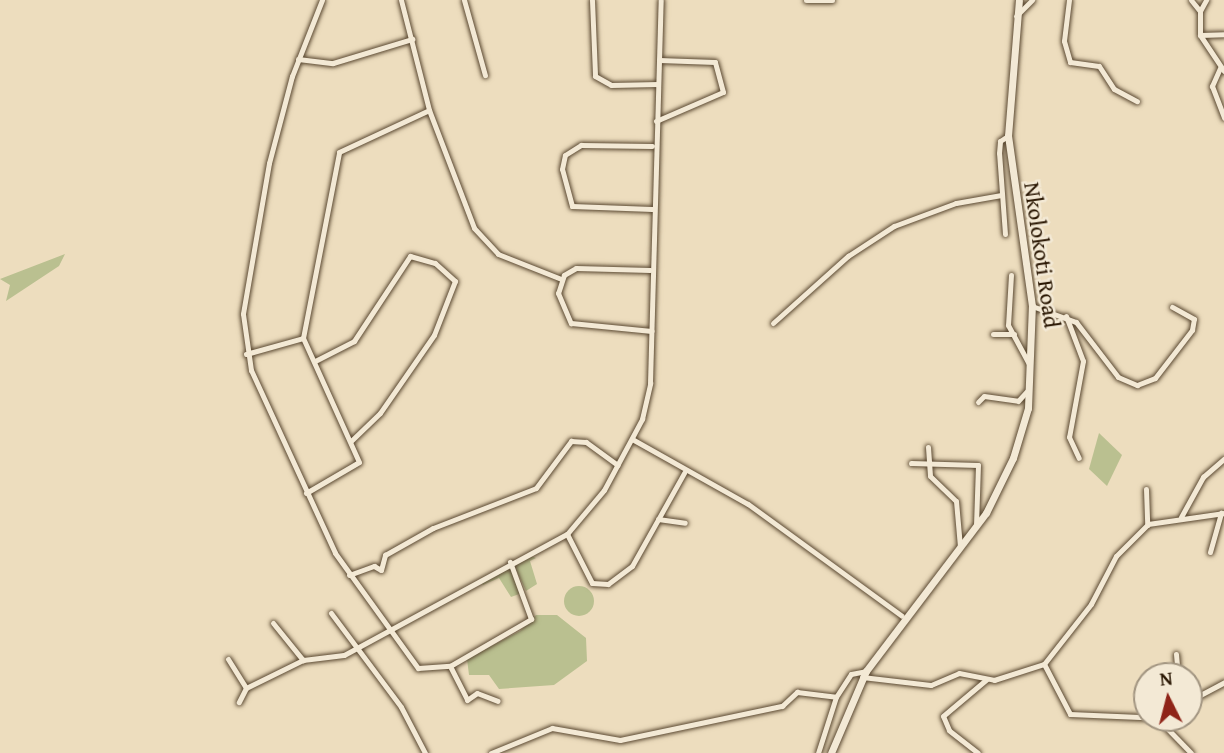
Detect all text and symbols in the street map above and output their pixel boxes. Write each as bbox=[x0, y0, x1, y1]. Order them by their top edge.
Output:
street label: Nkolokoti Road bbox=[1018, 180, 1066, 330]
north arrow bbox=[1133, 662, 1203, 732]
text: N bbox=[1158, 664, 1174, 693]

